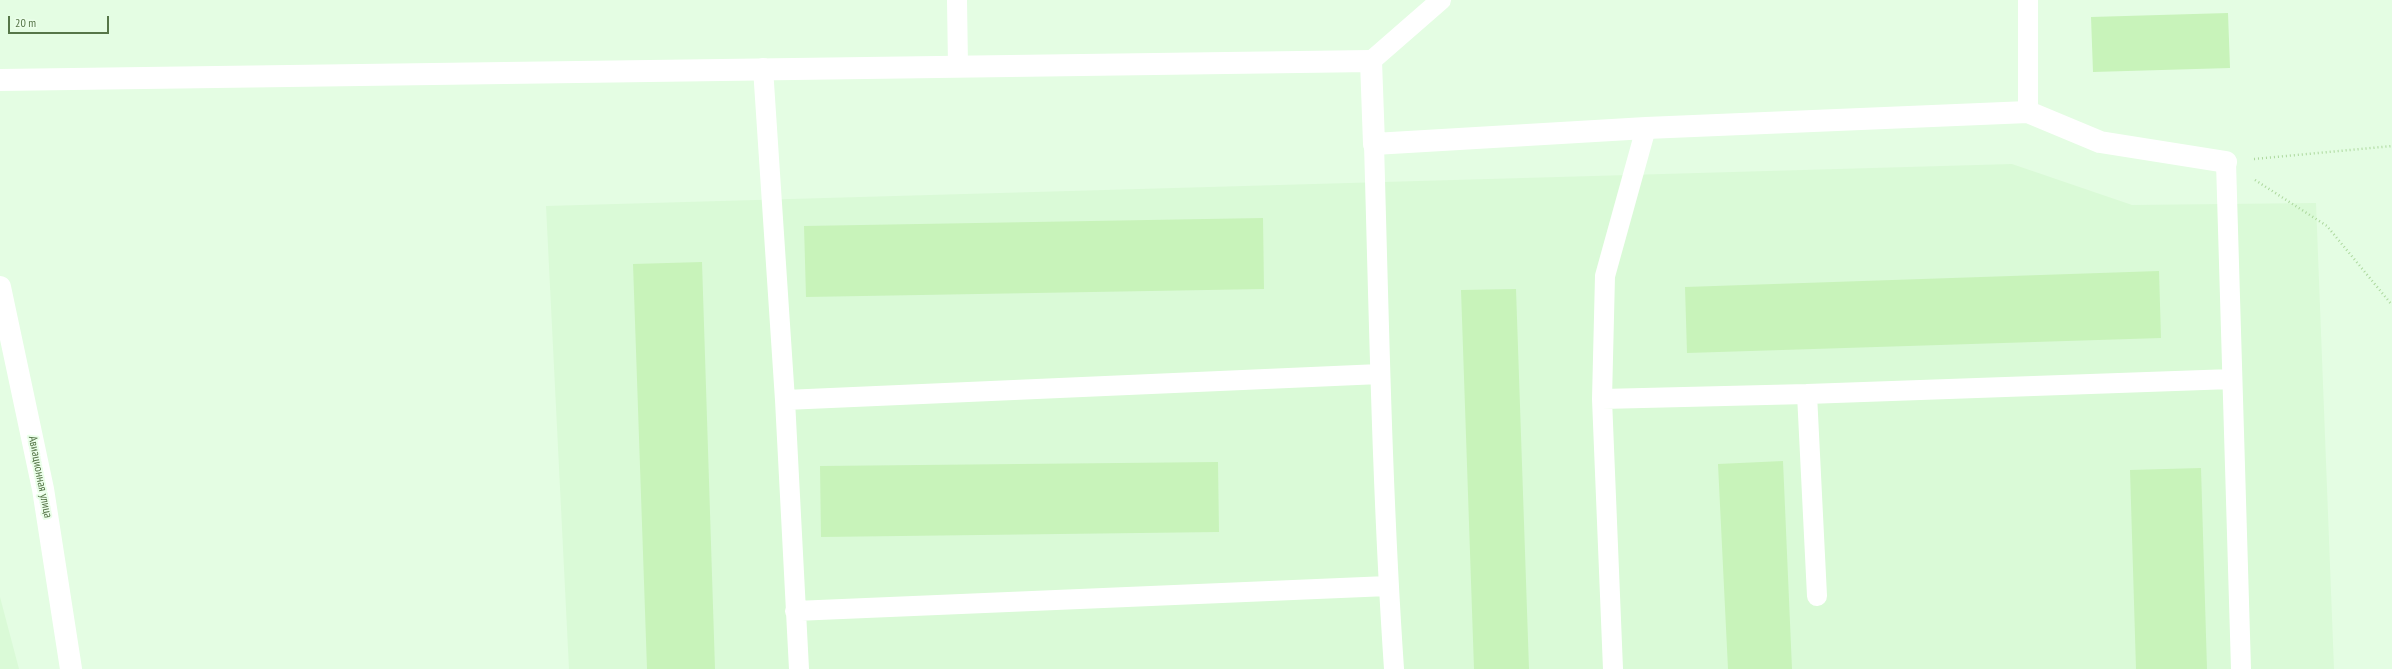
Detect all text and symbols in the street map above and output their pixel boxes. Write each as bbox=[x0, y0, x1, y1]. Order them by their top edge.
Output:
scale bar bbox=[10, 8, 111, 34]
text: 20 m bbox=[15, 15, 36, 30]
street label: Авиационная улица bbox=[25, 435, 55, 519]

